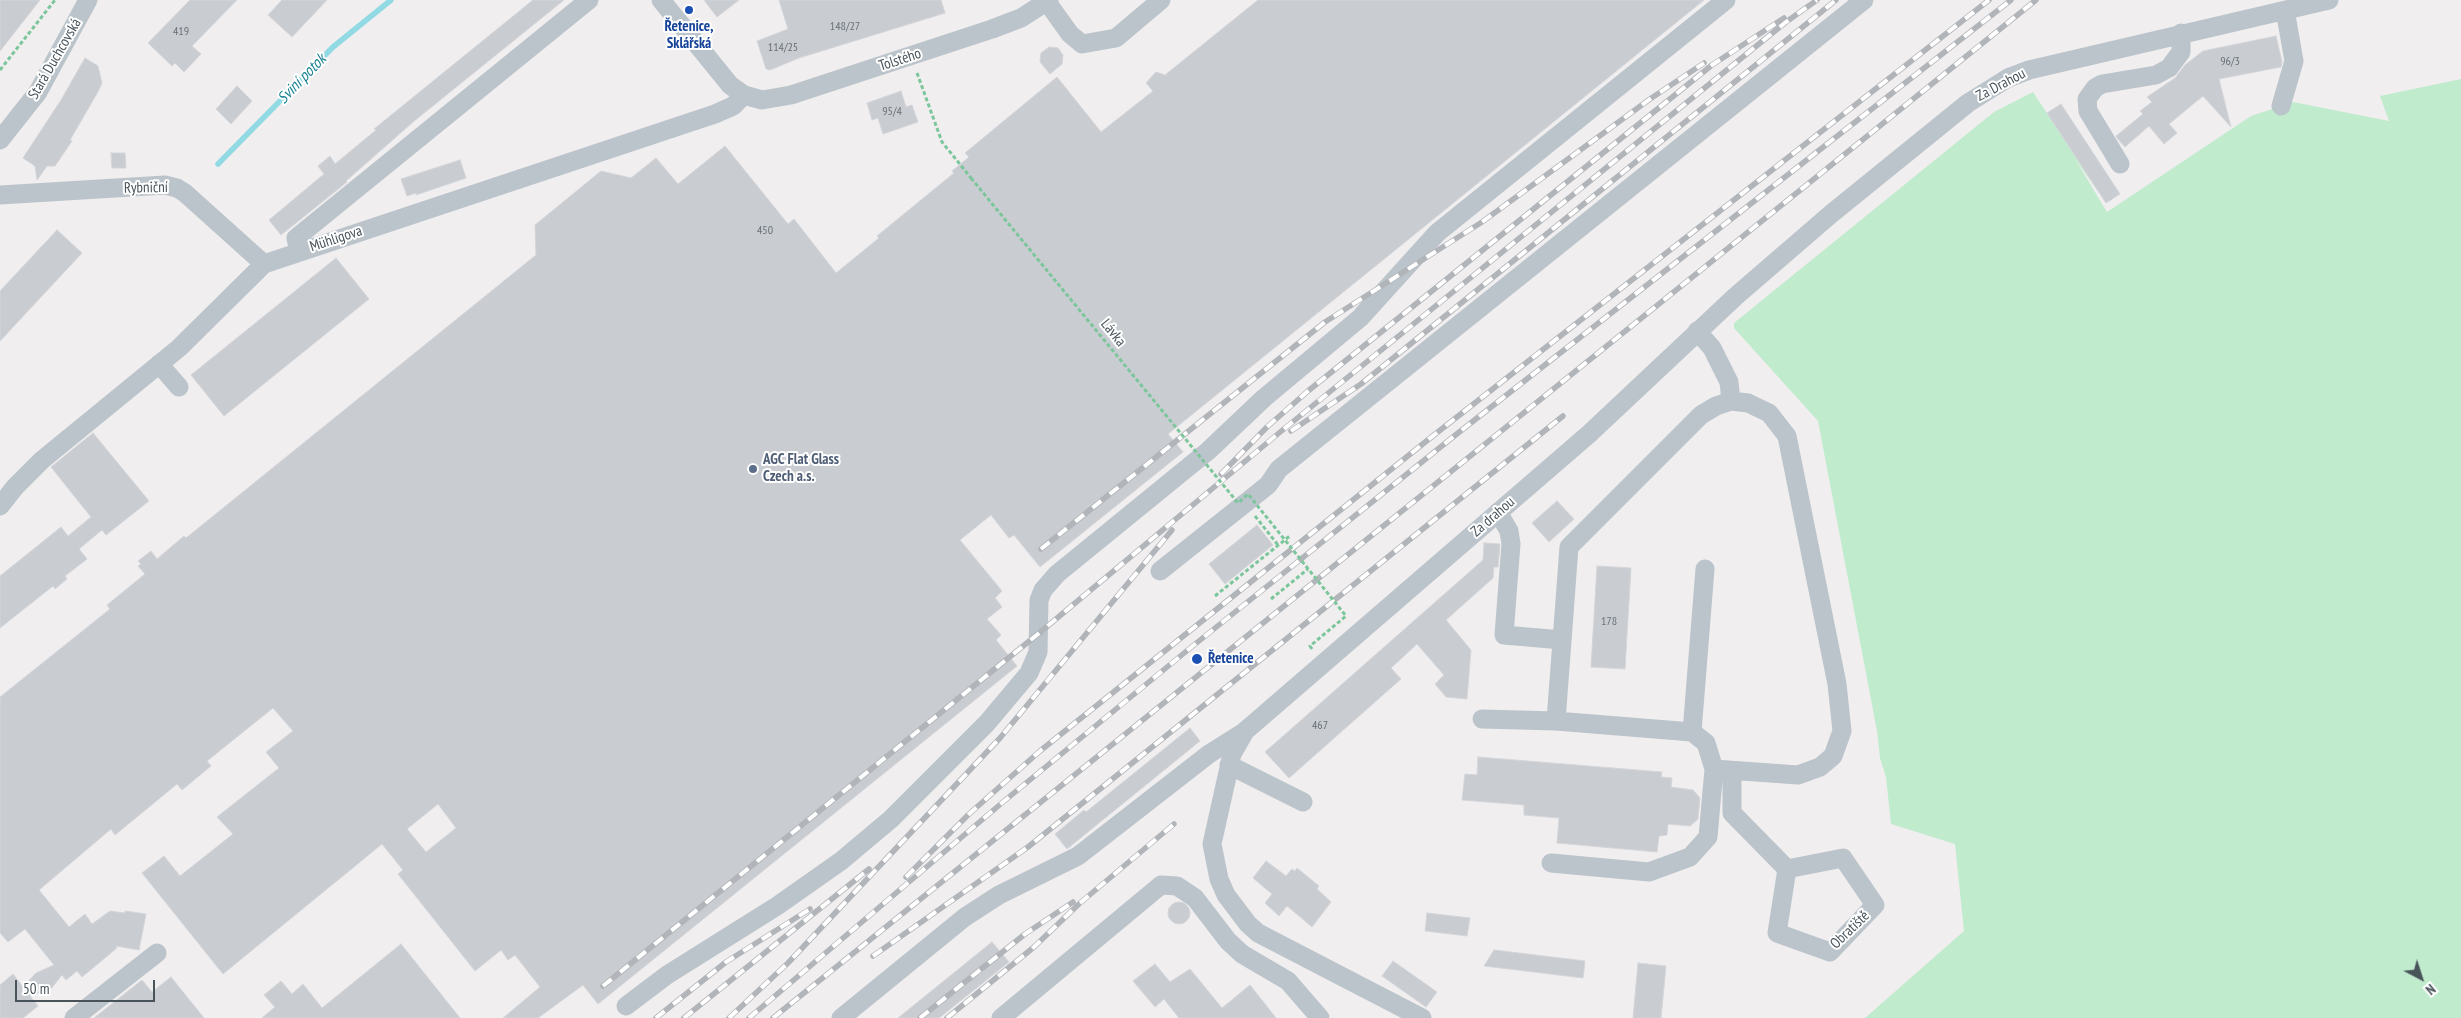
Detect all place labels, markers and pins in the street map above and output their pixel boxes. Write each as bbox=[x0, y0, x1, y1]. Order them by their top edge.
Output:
marker: Řetenice, Sklářská bbox=[683, 4, 695, 16]
place label: Řetenice, Sklářská bbox=[665, 18, 713, 53]
place label: AGC Flat Glass Czech a.s. bbox=[763, 451, 839, 486]
marker: AGC Flat Glass Czech a.s. bbox=[747, 463, 759, 475]
place label: Řetenice bbox=[1208, 650, 1254, 668]
marker: Řetenice bbox=[1190, 652, 1204, 666]

